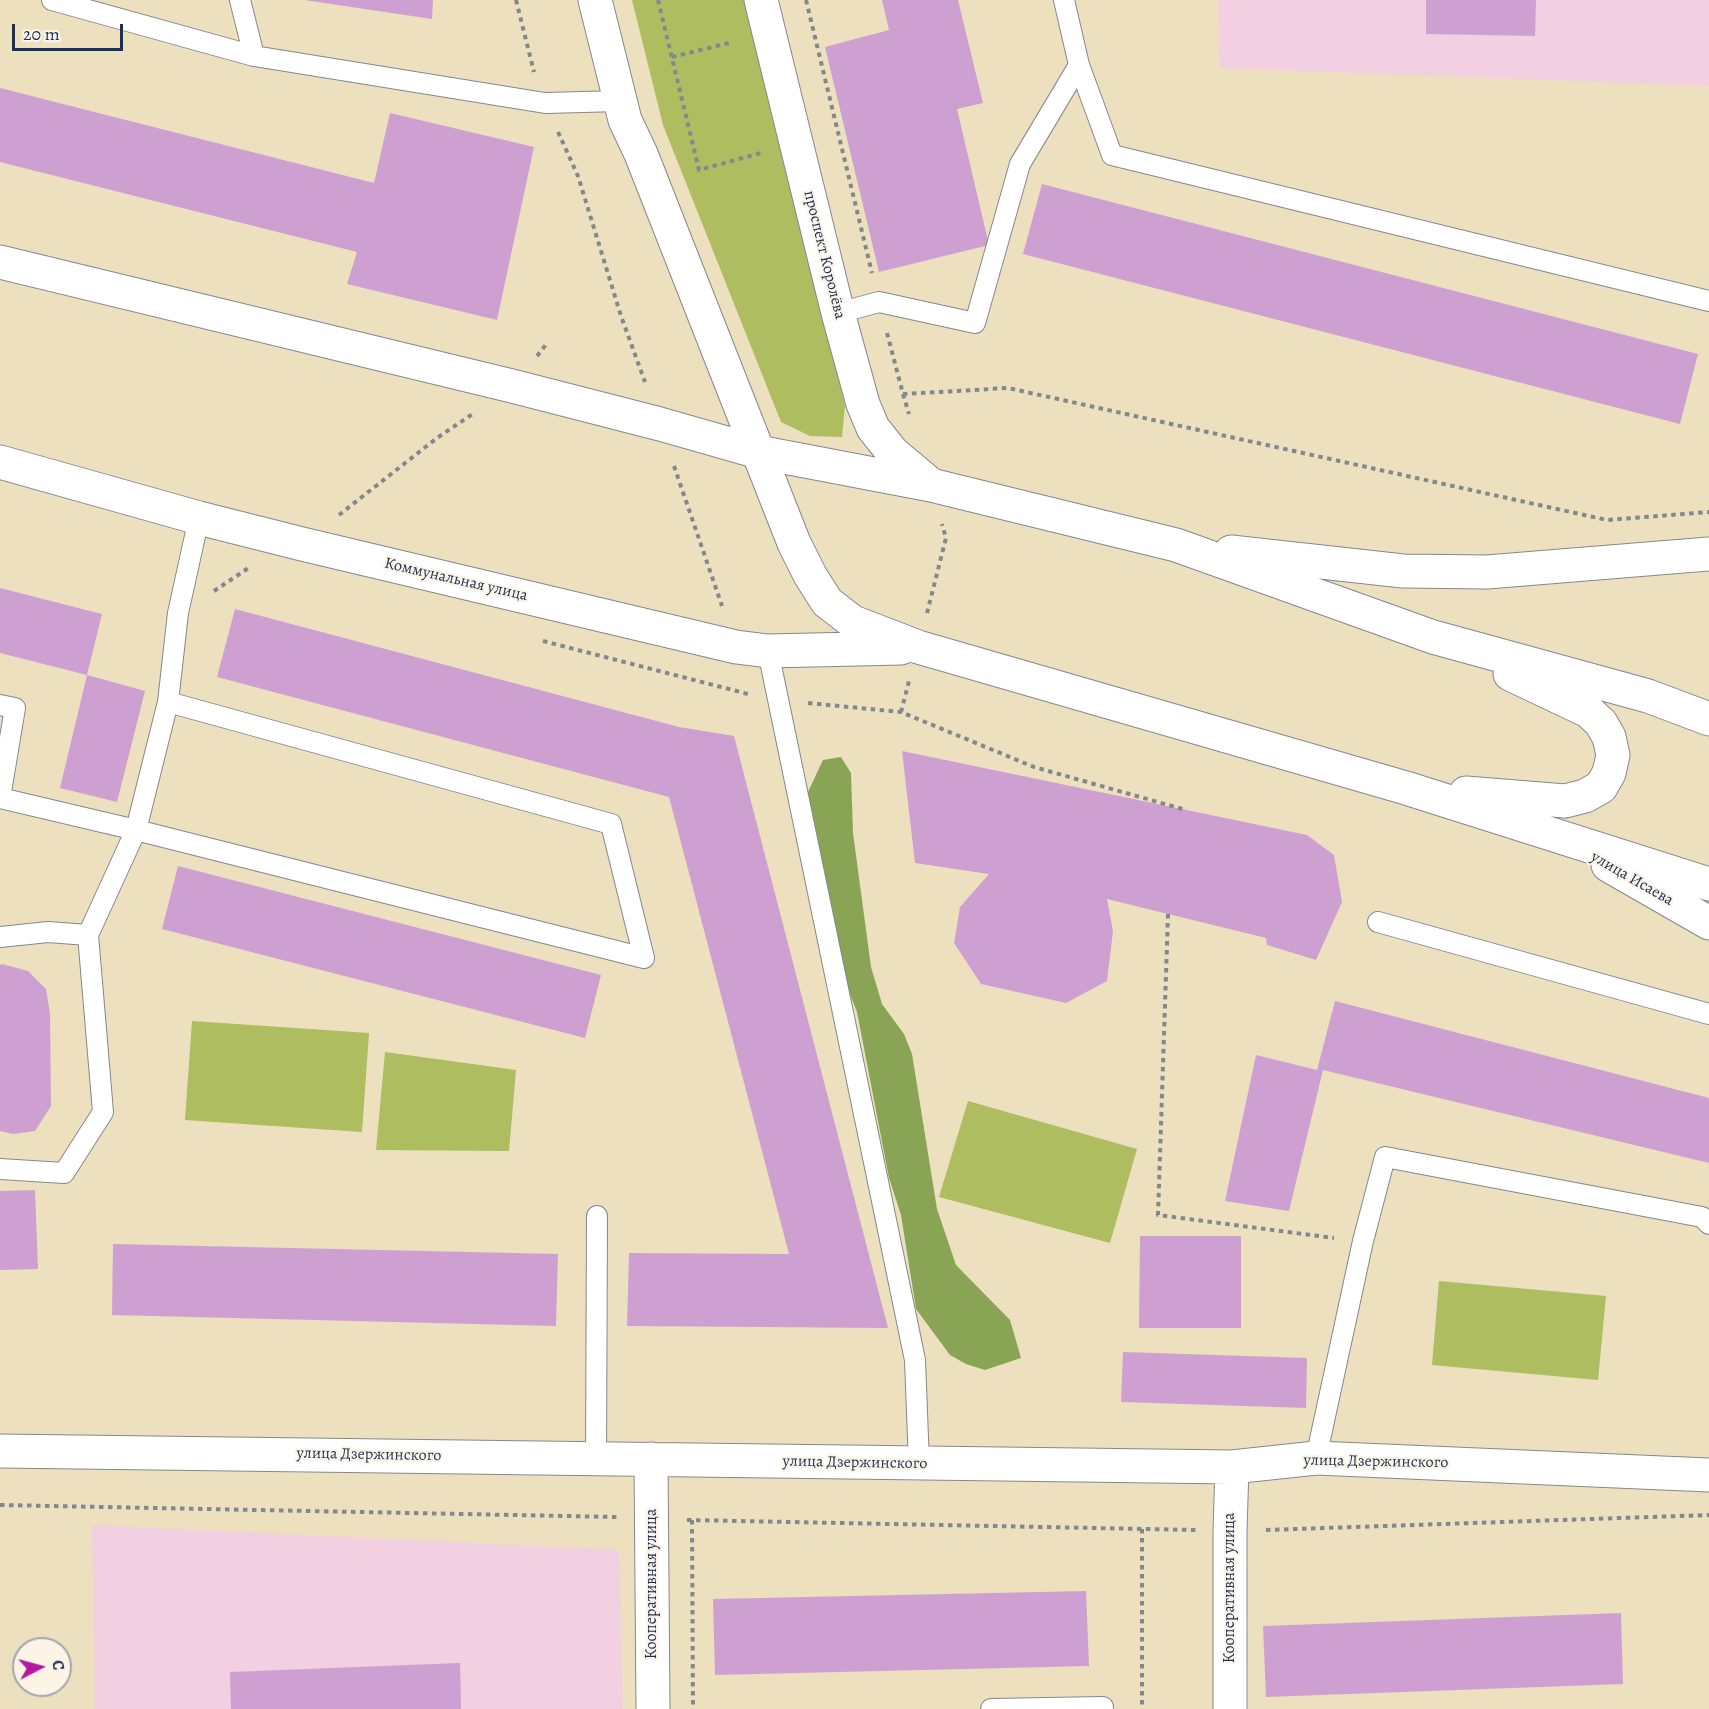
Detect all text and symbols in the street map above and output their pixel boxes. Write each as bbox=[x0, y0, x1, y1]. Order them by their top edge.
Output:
scale bar bbox=[15, 12, 126, 50]
text: 20 m bbox=[23, 22, 60, 46]
street label: проспект Королёва bbox=[799, 189, 849, 321]
street label: Коммунальная улица bbox=[382, 554, 530, 606]
street label: улица Исаева bbox=[1587, 848, 1677, 910]
street label: улица Дзержинского bbox=[296, 1444, 442, 1466]
street label: улица Дзержинского bbox=[1303, 1451, 1449, 1473]
street label: улица Дзержинского bbox=[782, 1452, 928, 1474]
street label: Кооперативная улица bbox=[642, 1509, 662, 1659]
street label: Кооперативная улица bbox=[1220, 1513, 1240, 1663]
north arrow bbox=[12, 1637, 72, 1697]
text: С bbox=[46, 1659, 69, 1671]

